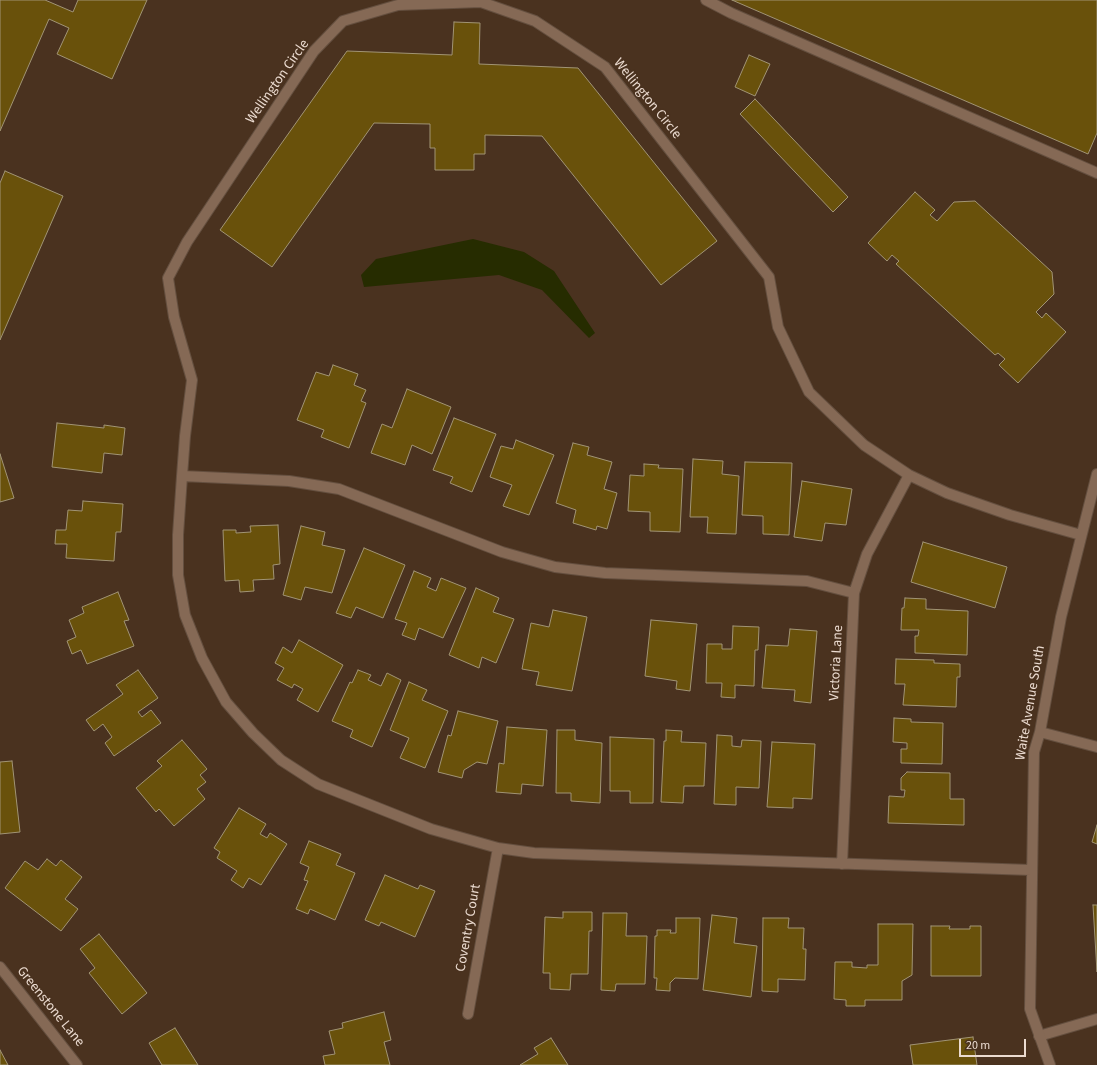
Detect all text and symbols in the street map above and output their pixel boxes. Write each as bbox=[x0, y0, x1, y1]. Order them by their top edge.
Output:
street label: Wellington Circle bbox=[243, 37, 313, 127]
street label: Wellington Circle bbox=[609, 55, 685, 143]
street label: Victoria Lane bbox=[827, 625, 847, 701]
street label: Waite Avenue South bbox=[1013, 644, 1049, 762]
street label: Coventry Court bbox=[453, 883, 485, 973]
street label: Greenstone Lane bbox=[12, 963, 88, 1051]
scale bar bbox=[961, 1031, 1028, 1057]
text: 20 m bbox=[966, 1037, 990, 1054]

